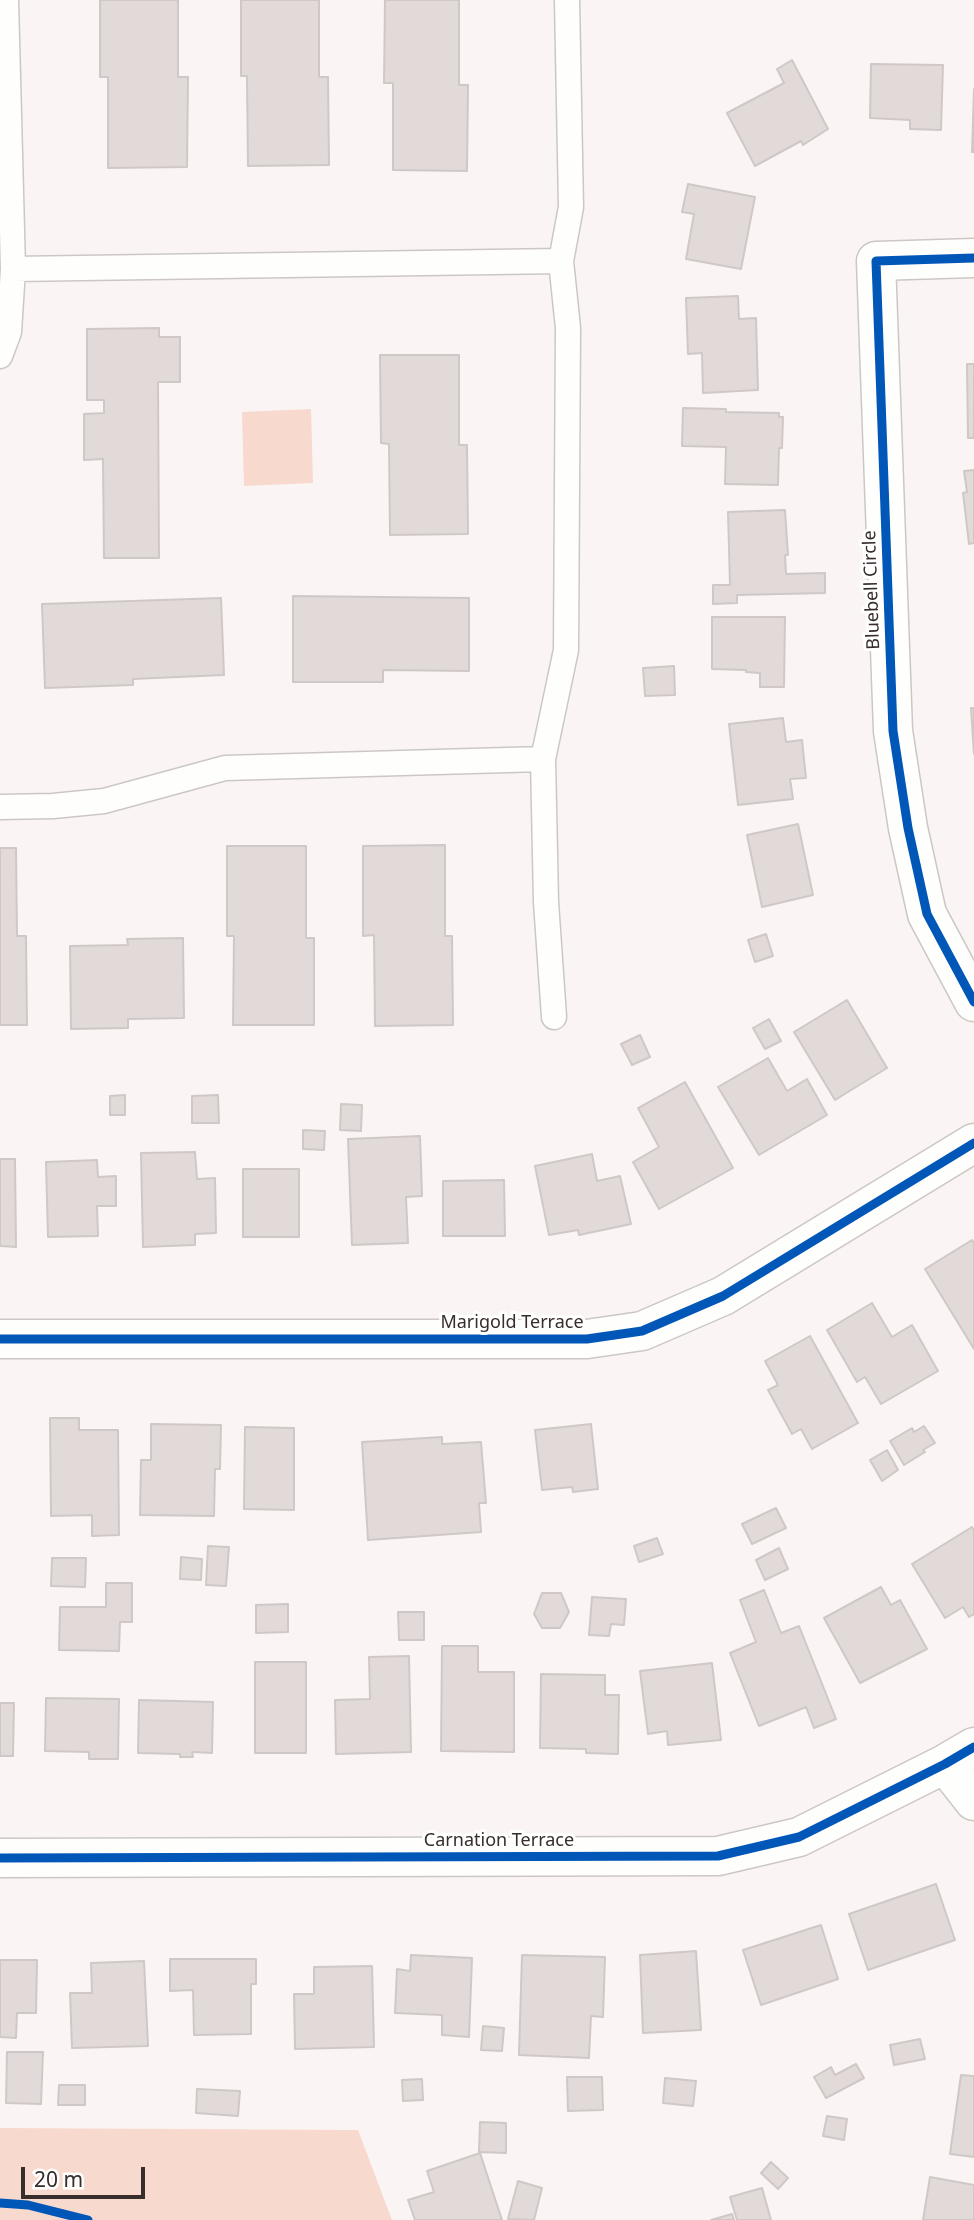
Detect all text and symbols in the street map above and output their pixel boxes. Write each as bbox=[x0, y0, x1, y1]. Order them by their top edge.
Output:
street label: Bluebell Circle bbox=[859, 530, 885, 650]
street label: Marigold Terrace bbox=[440, 1312, 584, 1334]
street label: Carnation Terrace bbox=[424, 1830, 574, 1852]
scale bar bbox=[24, 2154, 149, 2198]
text: 20 m bbox=[34, 2165, 83, 2193]

